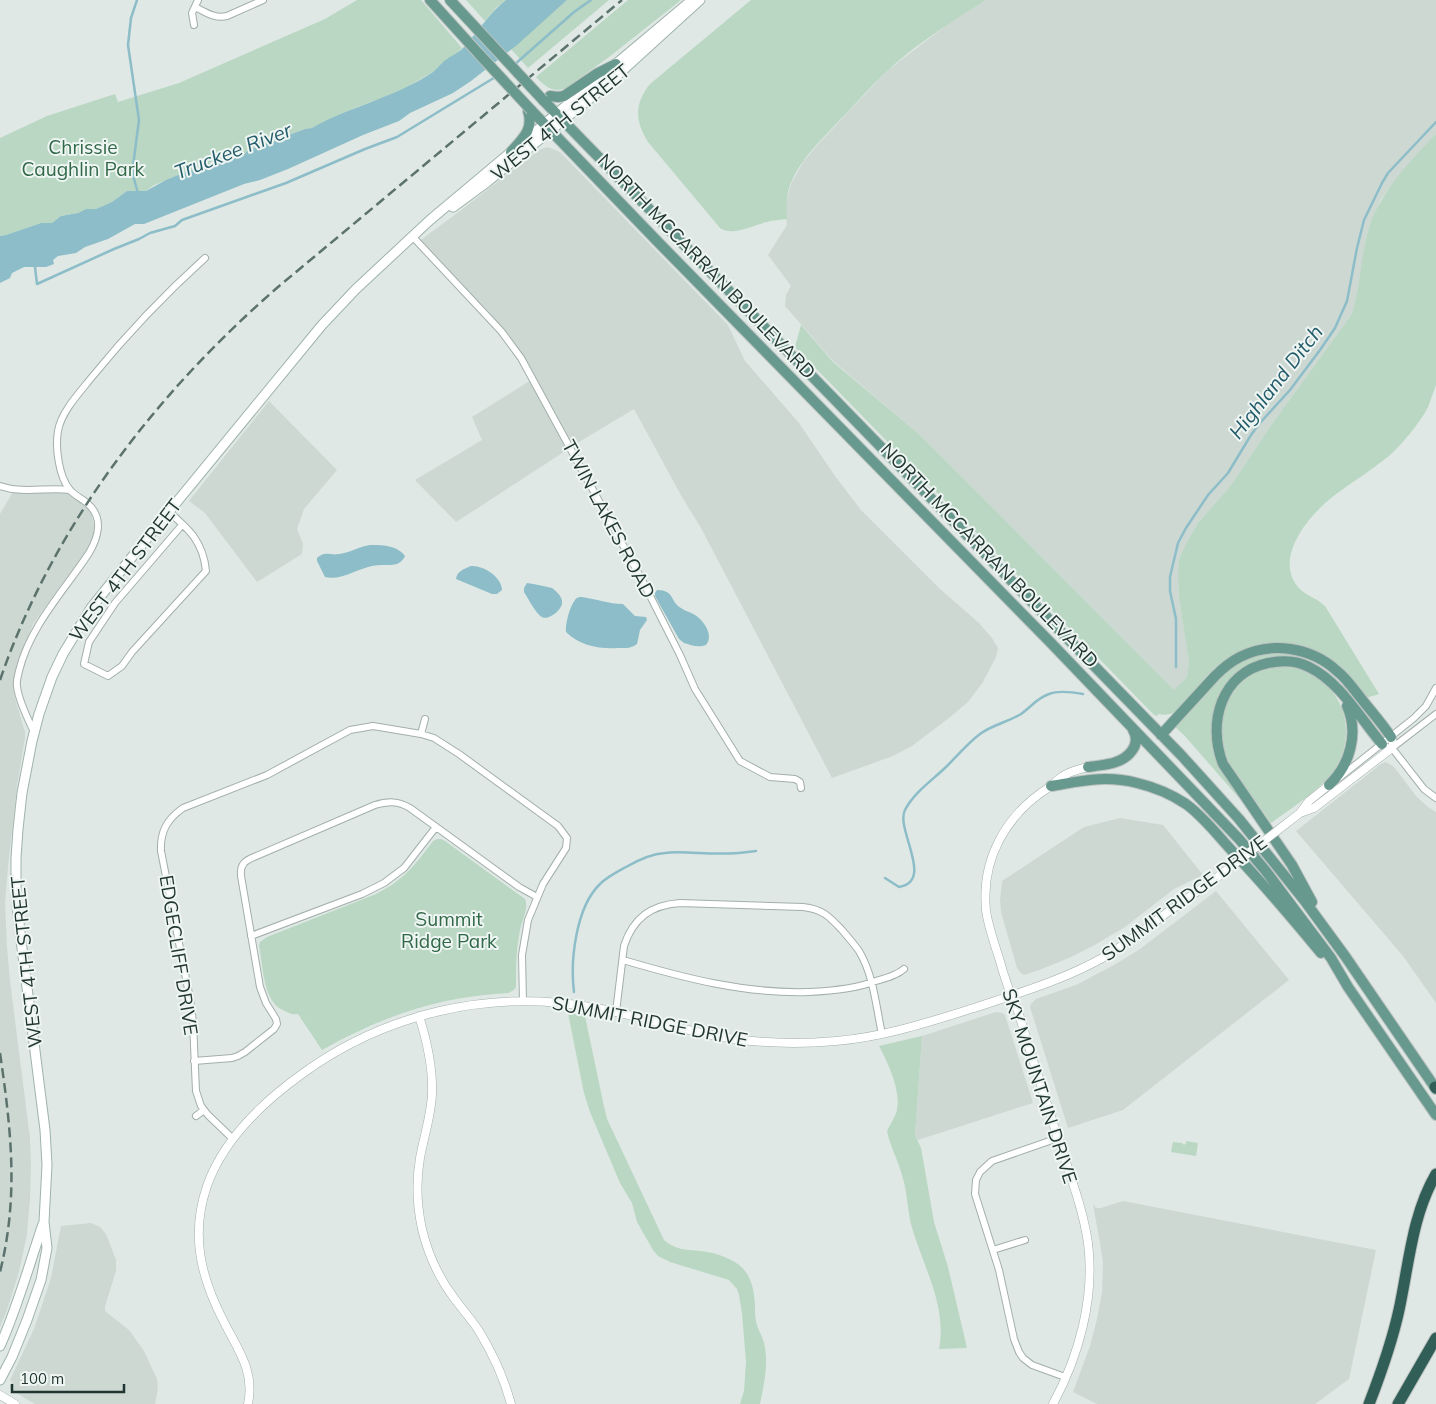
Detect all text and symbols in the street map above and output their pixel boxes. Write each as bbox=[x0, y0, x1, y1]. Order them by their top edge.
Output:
street label: WEST 4TH STREET bbox=[486, 58, 635, 186]
water label: Truckee River bbox=[171, 116, 296, 184]
park label: Chrissie Caughlin Park bbox=[22, 135, 145, 181]
street label: NORTH MCCARRAN BOULEVARD bbox=[593, 148, 821, 384]
water label: Highland Ditch bbox=[1223, 320, 1328, 444]
street label: TWIN LAKES ROAD bbox=[557, 436, 661, 602]
street label: NORTH MCCARRAN BOULEVARD bbox=[876, 437, 1104, 673]
street label: WEST 4TH STREET bbox=[64, 494, 187, 646]
street label: SUMMIT RIDGE DRIVE bbox=[1097, 830, 1271, 966]
street label: EDGECLIFF DRIVE bbox=[155, 873, 203, 1037]
street label: WEST 4TH STREET bbox=[5, 875, 47, 1049]
park label: Summit Ridge Park bbox=[401, 907, 497, 953]
street label: SKY MOUNTAIN DRIVE bbox=[997, 985, 1083, 1187]
street label: SUMMIT RIDGE DRIVE bbox=[550, 990, 750, 1052]
scale bar bbox=[12, 1362, 125, 1394]
text: 100 m bbox=[20, 1369, 64, 1388]

